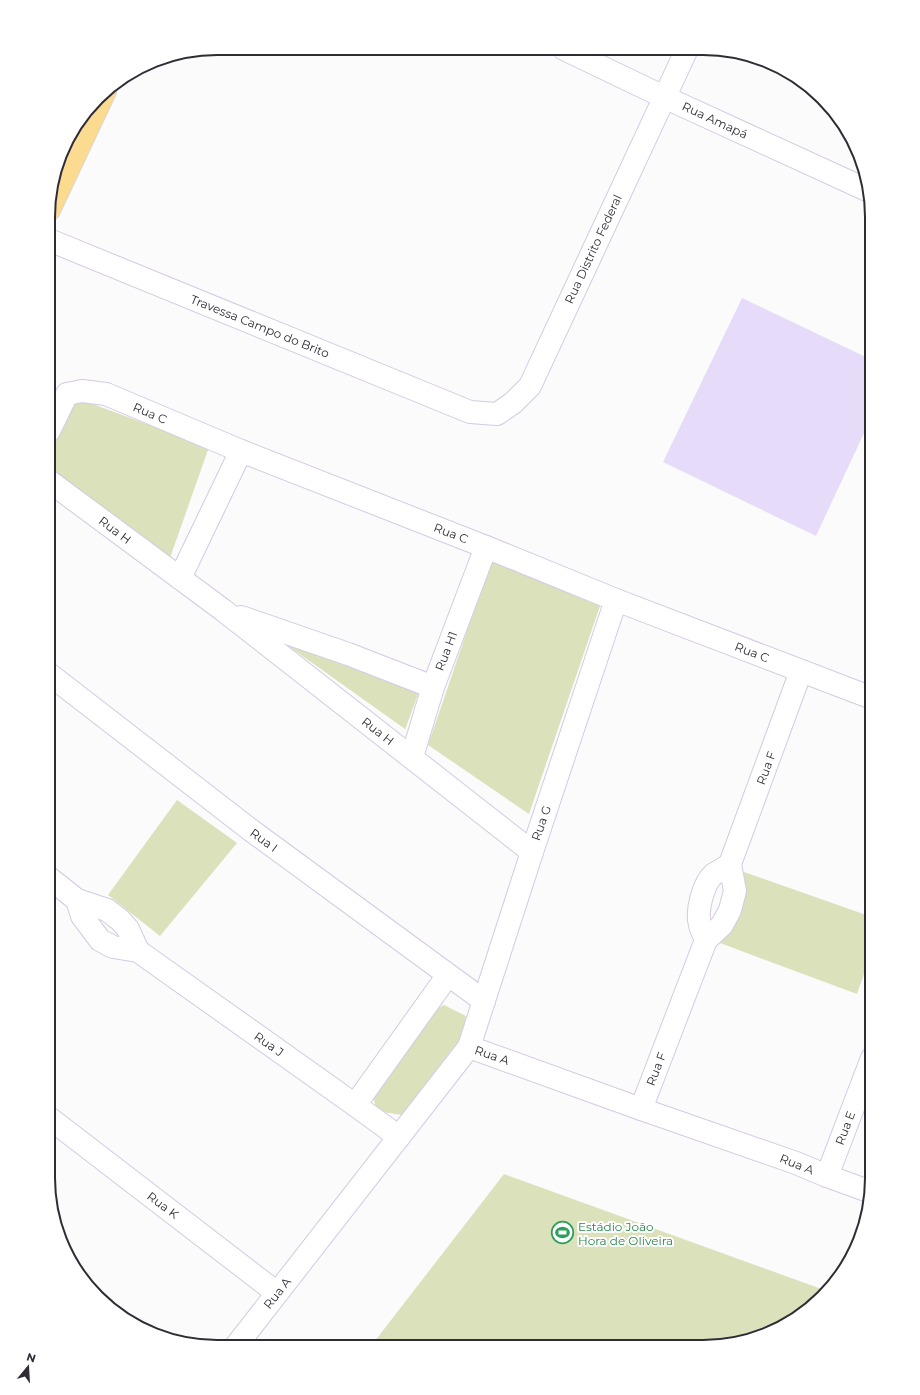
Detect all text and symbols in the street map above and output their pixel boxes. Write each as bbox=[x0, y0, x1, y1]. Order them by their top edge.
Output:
street label: Rua Amapá bbox=[680, 98, 750, 142]
street label: Rua Distrito Federal bbox=[561, 192, 625, 306]
street label: Travessa Campo do Brito bbox=[188, 291, 332, 361]
street label: Rua C bbox=[131, 399, 170, 427]
street label: Rua H bbox=[96, 513, 134, 547]
street label: Rua C bbox=[432, 520, 471, 547]
street label: Rua H1 bbox=[432, 629, 460, 673]
street label: Rua C bbox=[733, 639, 772, 666]
street label: Rua H bbox=[359, 714, 397, 748]
street label: Rua F bbox=[753, 749, 779, 787]
street label: Rua G bbox=[528, 803, 554, 843]
street label: Rua I bbox=[247, 825, 281, 855]
street label: Rua J bbox=[251, 1028, 287, 1060]
street label: Rua A bbox=[473, 1042, 512, 1068]
street label: Rua F bbox=[643, 1050, 669, 1088]
street label: Rua E bbox=[832, 1109, 858, 1147]
street label: Rua A bbox=[778, 1150, 817, 1178]
street label: Rua K bbox=[144, 1188, 182, 1222]
place label: Estádio João Hora de Oliveira bbox=[578, 1219, 673, 1248]
sports icon: Estádio João Hora de Oliveira bbox=[549, 1220, 575, 1246]
street label: Rua A bbox=[260, 1274, 294, 1312]
north arrow bbox=[8, 1347, 48, 1387]
text: N bbox=[25, 1349, 37, 1366]

